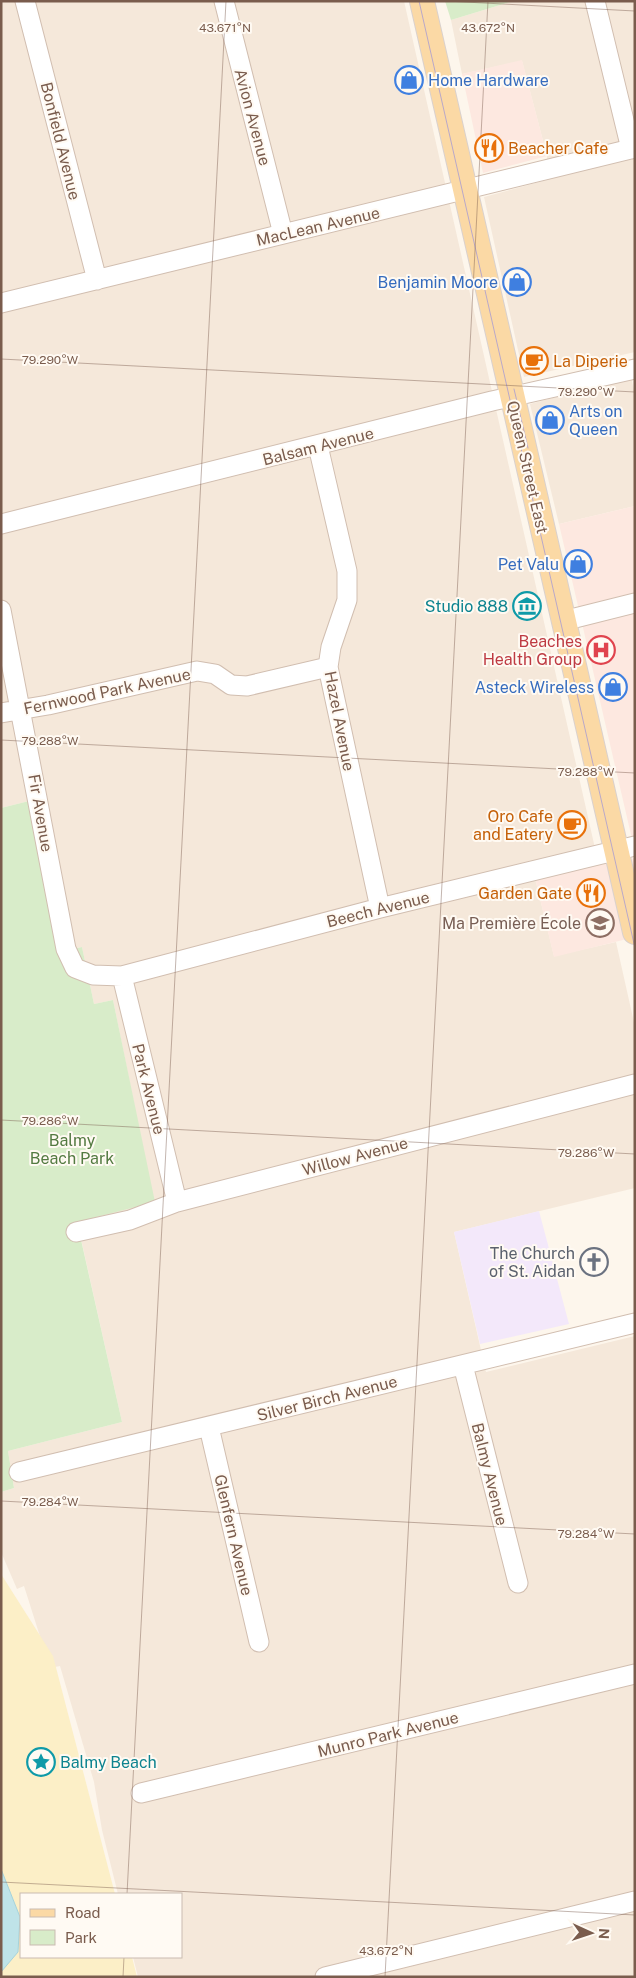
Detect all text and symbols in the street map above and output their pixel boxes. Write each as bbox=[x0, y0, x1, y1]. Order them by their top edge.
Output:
text: 43.671°N bbox=[199, 21, 251, 35]
text: 43.672°N bbox=[461, 21, 515, 35]
shop icon: Home Hardware bbox=[394, 65, 424, 95]
street label: Avion Avenue bbox=[230, 67, 275, 168]
place label: Home Hardware bbox=[428, 71, 549, 90]
street label: Bonfield Avenue bbox=[37, 80, 84, 202]
restaurant icon: Beacher Cafe bbox=[474, 133, 504, 163]
place label: Beacher Cafe bbox=[508, 139, 608, 158]
street label: MacLean Avenue bbox=[254, 203, 382, 250]
shop icon: Benjamin Moore bbox=[502, 267, 532, 297]
place label: Benjamin Moore bbox=[378, 273, 498, 292]
cafe icon: La Diperie bbox=[519, 346, 549, 376]
place label: La Diperie bbox=[553, 352, 628, 371]
text: 79.290°W bbox=[22, 353, 79, 367]
text: 79.290°W bbox=[558, 385, 615, 399]
street label: Queen Street East bbox=[503, 399, 552, 535]
place label: Arts on Queen bbox=[569, 402, 623, 439]
shop icon: Arts on Queen bbox=[535, 405, 565, 435]
street label: Balsam Avenue bbox=[261, 423, 376, 469]
shop icon: Pet Valu bbox=[563, 549, 593, 579]
place label: Pet Valu bbox=[498, 555, 559, 574]
museum icon: Studio 888 bbox=[512, 591, 542, 621]
place label: Studio 888 bbox=[425, 597, 508, 616]
place label: Beaches Health Group bbox=[483, 632, 582, 669]
hospital icon: Beaches Health Group bbox=[586, 635, 616, 665]
street label: Fernwood Park Avenue bbox=[22, 664, 192, 718]
street label: Hazel Avenue bbox=[321, 670, 359, 773]
shop icon: Asteck Wireless bbox=[598, 672, 628, 702]
place label: Asteck Wireless bbox=[475, 678, 594, 697]
text: 79.288°W bbox=[21, 734, 79, 748]
text: 79.288°W bbox=[557, 765, 615, 779]
street label: Fir Avenue bbox=[24, 773, 57, 853]
place label: Oro Cafe and Eatery bbox=[473, 807, 553, 844]
cafe icon: Oro Cafe and Eatery bbox=[557, 810, 587, 840]
restaurant icon: Garden Gate bbox=[576, 878, 606, 908]
place label: Garden Gate bbox=[478, 884, 572, 903]
street label: Beech Avenue bbox=[325, 887, 432, 931]
school or university icon: Ma Première École bbox=[585, 908, 615, 938]
place label: Ma Première École bbox=[442, 913, 581, 933]
street label: Park Avenue bbox=[128, 1042, 169, 1137]
text: 79.286°W bbox=[22, 1114, 79, 1128]
park label: Balmy Beach Park bbox=[30, 1131, 114, 1168]
street label: Willow Avenue bbox=[300, 1133, 410, 1180]
text: 79.286°W bbox=[558, 1146, 615, 1160]
place label: The Church of St. Aidan bbox=[489, 1244, 575, 1281]
church icon: The Church of St. Aidan bbox=[579, 1247, 609, 1277]
street label: Silver Birch Avenue bbox=[255, 1372, 399, 1425]
street label: Balmy Avenue bbox=[468, 1421, 511, 1527]
street label: Glenfern Avenue bbox=[210, 1473, 257, 1598]
text: 79.284°W bbox=[22, 1495, 79, 1509]
text: 79.284°W bbox=[558, 1527, 615, 1541]
street label: Munro Park Avenue bbox=[316, 1708, 461, 1761]
place icon: Balmy Beach bbox=[26, 1747, 56, 1777]
place label: Balmy Beach bbox=[60, 1753, 157, 1772]
legend bbox=[20, 1893, 182, 1958]
text: Road bbox=[65, 1904, 101, 1921]
north arrow bbox=[566, 1908, 616, 1958]
text: N bbox=[596, 1928, 612, 1940]
text: Park bbox=[65, 1929, 97, 1946]
text: 43.672°N bbox=[359, 1944, 413, 1958]

